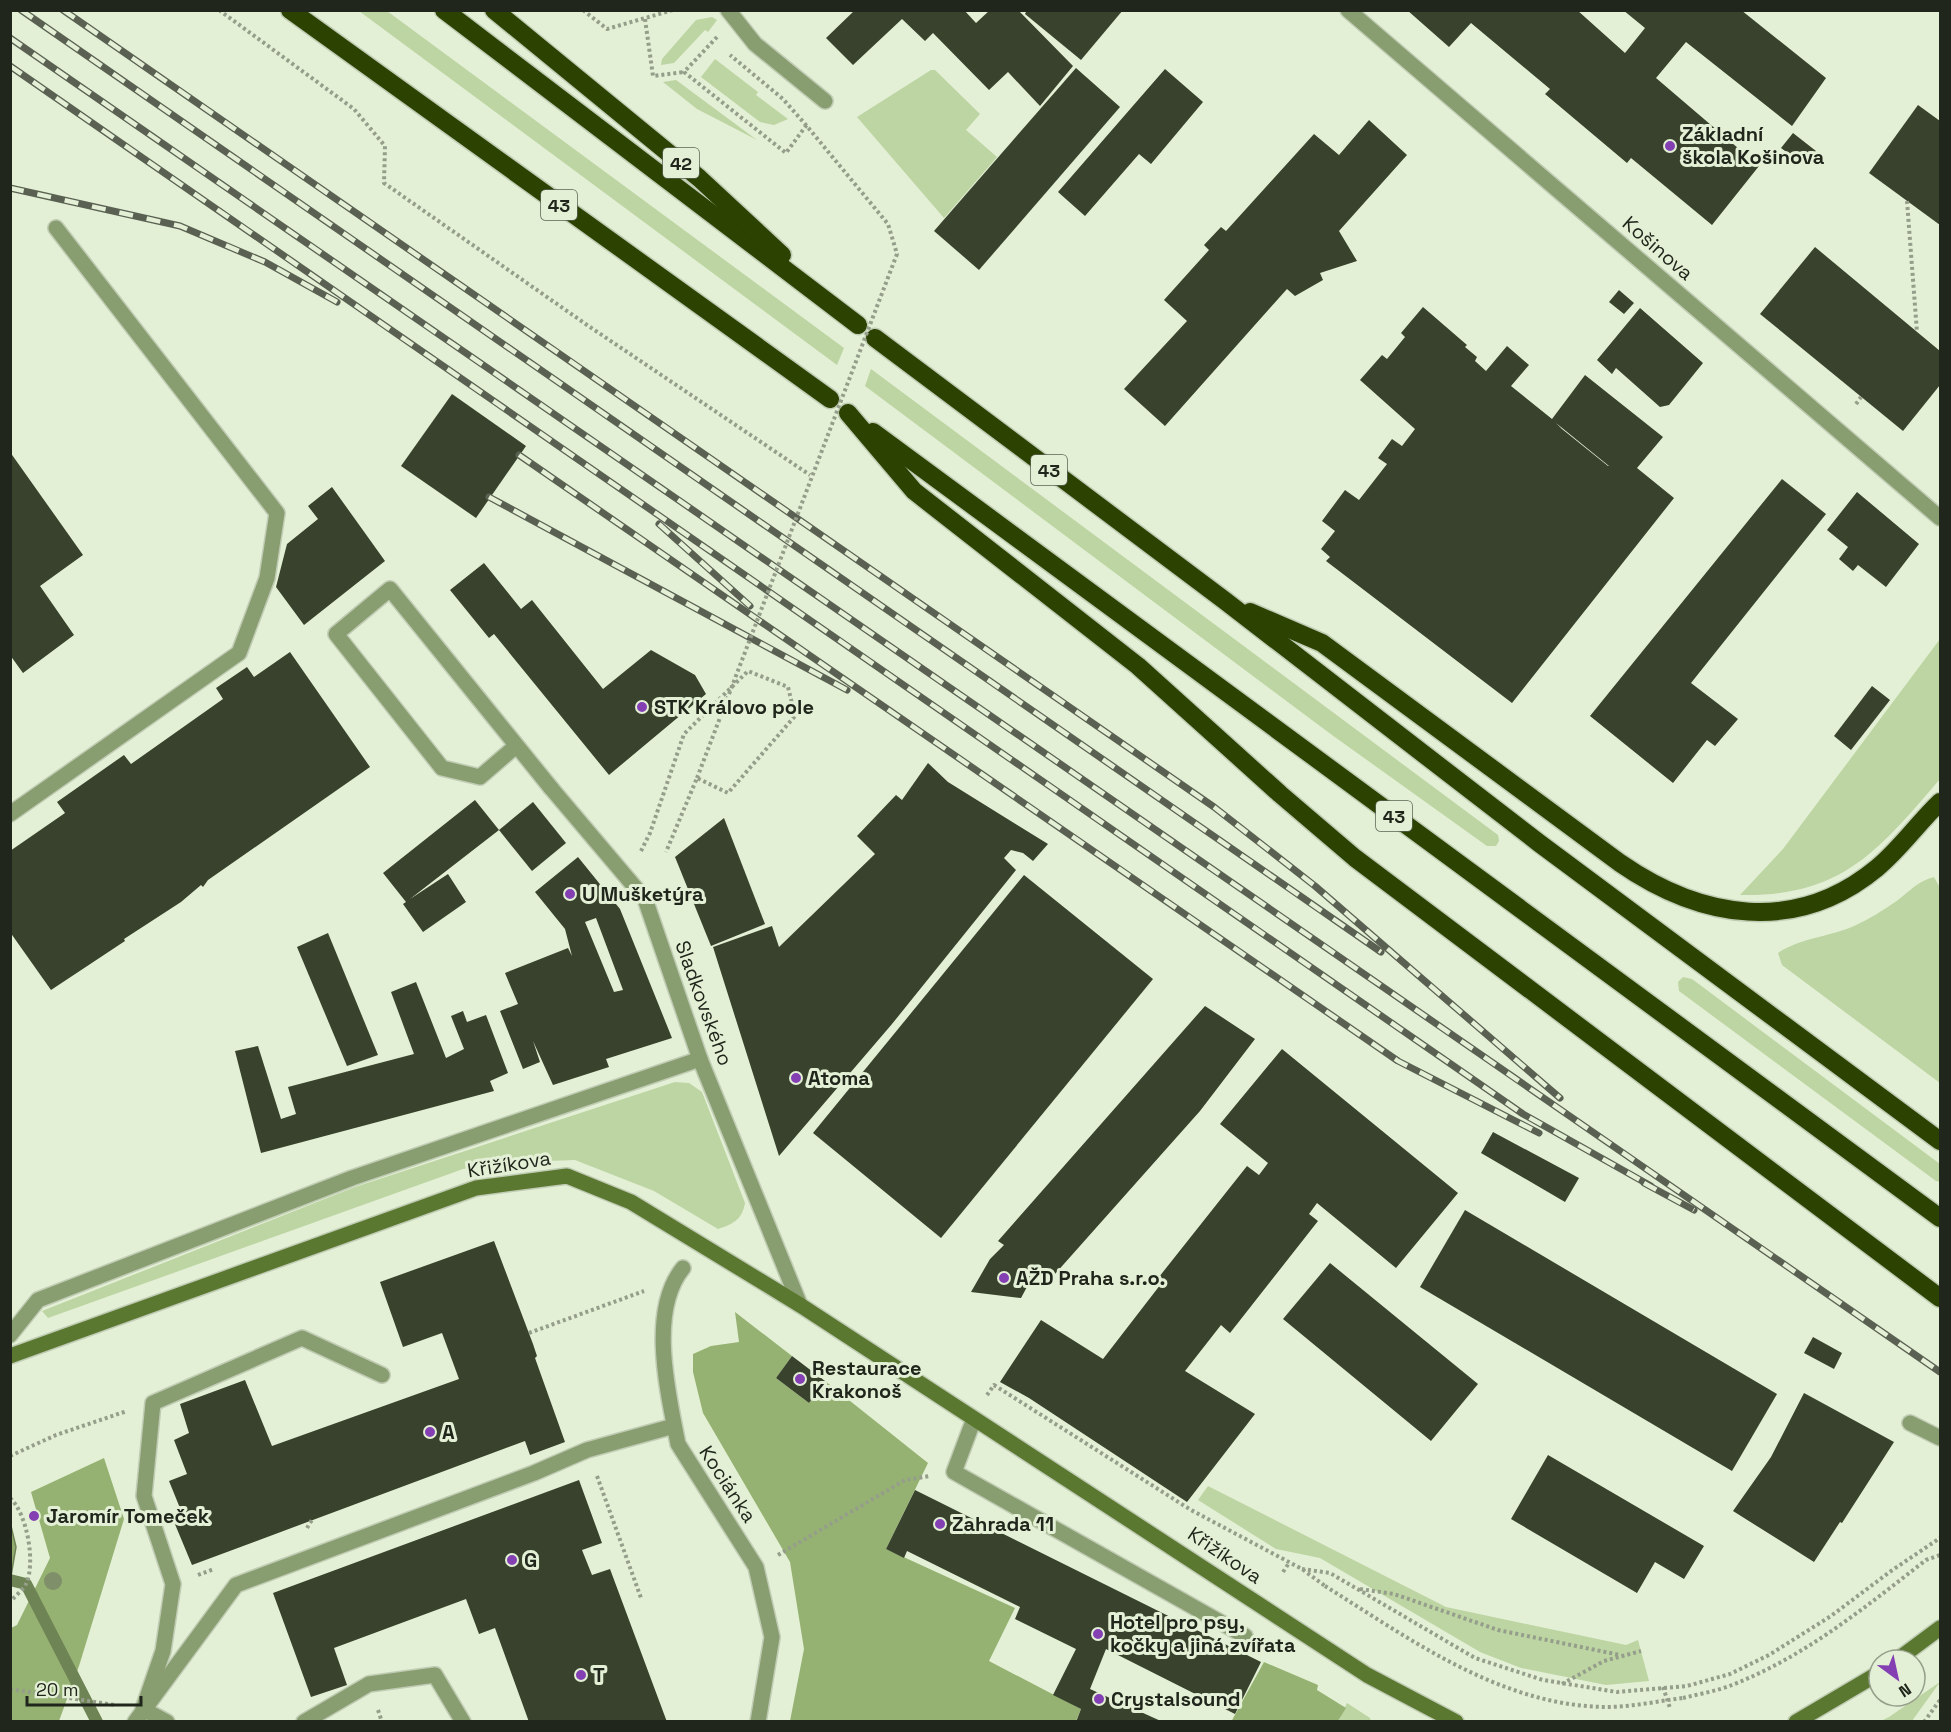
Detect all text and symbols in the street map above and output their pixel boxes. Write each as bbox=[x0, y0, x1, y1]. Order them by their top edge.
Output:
place label: Základní škola Košinova bbox=[1682, 121, 1825, 170]
marker: Základní škola Košinova bbox=[1663, 139, 1677, 153]
road number: 42 bbox=[663, 148, 699, 178]
road number: 43 bbox=[541, 190, 577, 220]
street label: Košinova bbox=[1617, 210, 1699, 286]
road number: 43 bbox=[1031, 455, 1067, 485]
place label: STK Královo pole bbox=[654, 694, 814, 720]
marker: STK Královo pole bbox=[635, 700, 649, 714]
road number: 43 bbox=[1376, 801, 1412, 831]
place label: U Mušketýra bbox=[582, 881, 704, 907]
marker: U Mušketýra bbox=[563, 887, 577, 901]
street label: Sladkovského bbox=[669, 937, 739, 1069]
place label: Atoma bbox=[808, 1065, 870, 1091]
marker: Atoma bbox=[789, 1071, 803, 1085]
street label: Křižíkova bbox=[465, 1145, 553, 1183]
place label: AŽD Praha s.r.o. bbox=[1016, 1265, 1166, 1291]
marker: AŽD Praha s.r.o. bbox=[997, 1271, 1011, 1285]
place label: Restaurace Krakonoš bbox=[812, 1355, 921, 1404]
marker: Restaurace Krakonoš bbox=[793, 1372, 807, 1386]
place label: A bbox=[442, 1419, 455, 1445]
marker: A bbox=[423, 1425, 437, 1439]
street label: Kociánka bbox=[693, 1441, 763, 1527]
place label: Jaromír Tomeček bbox=[46, 1503, 209, 1529]
marker: Jaromír Tomeček bbox=[27, 1509, 41, 1523]
place label: Zahrada 11 bbox=[952, 1511, 1054, 1537]
marker: Zahrada 11 bbox=[933, 1517, 947, 1531]
street label: Křižíkova bbox=[1183, 1521, 1267, 1589]
place label: G bbox=[524, 1547, 537, 1573]
marker: G bbox=[505, 1553, 519, 1567]
place label: Hotel pro psy, kočky a jiná zvířata bbox=[1110, 1609, 1296, 1658]
marker: Hotel pro psy, kočky a jiná zvířata bbox=[1091, 1627, 1105, 1641]
north arrow bbox=[1867, 1648, 1927, 1708]
place label: T bbox=[593, 1662, 605, 1688]
marker: T bbox=[574, 1668, 588, 1682]
scale bar bbox=[27, 1669, 141, 1707]
text: 20 m bbox=[36, 1678, 79, 1701]
text: N bbox=[1895, 1678, 1915, 1702]
place label: Crystalsound bbox=[1111, 1686, 1241, 1712]
marker: Crystalsound bbox=[1092, 1692, 1106, 1706]

